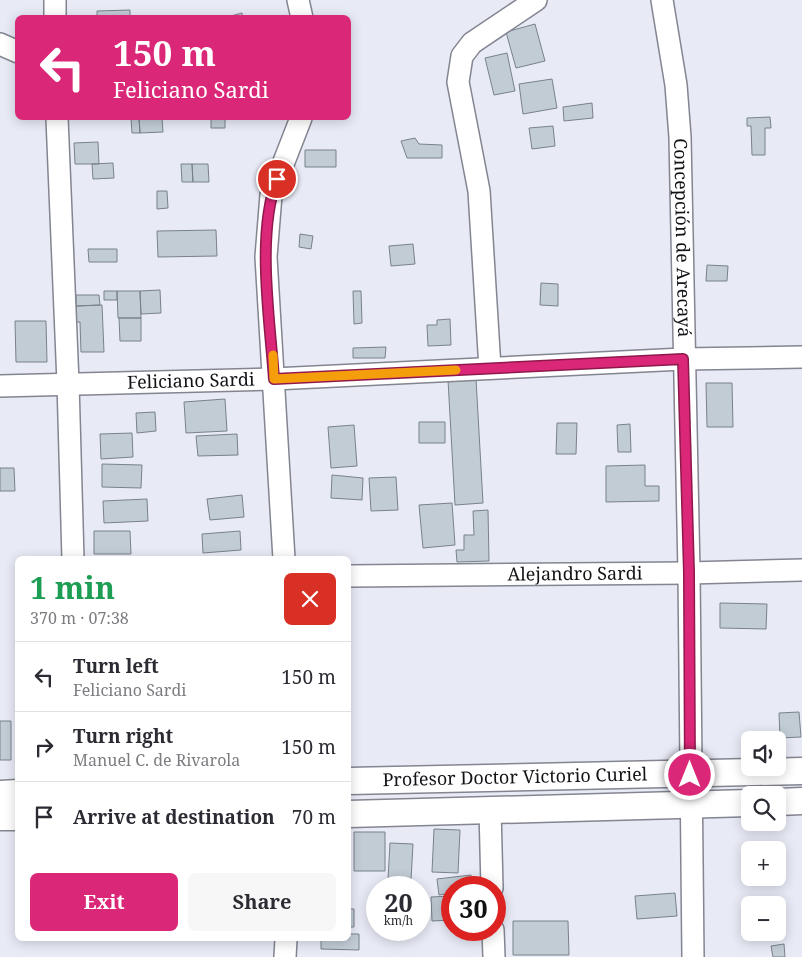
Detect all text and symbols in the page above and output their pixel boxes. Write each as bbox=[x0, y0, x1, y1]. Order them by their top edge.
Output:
text: 150 m bbox=[113, 29, 216, 76]
icon: left bbox=[30, 35, 95, 100]
text: Feliciano Sardi bbox=[113, 74, 269, 104]
street label: Concepción de Arecayá bbox=[669, 138, 697, 337]
pin bbox=[256, 158, 298, 200]
icon: arrive bbox=[263, 165, 291, 193]
street label: Feliciano Sardi bbox=[127, 366, 255, 394]
street label: Alejandro Sardi bbox=[507, 560, 643, 586]
text: 1 min bbox=[30, 567, 115, 608]
button: close bbox=[284, 573, 336, 625]
text: 370 m · 07:38 bbox=[30, 607, 129, 629]
text: Turn left bbox=[73, 653, 159, 679]
icon: left bbox=[30, 663, 58, 691]
text: 150 m bbox=[281, 664, 336, 690]
text: Feliciano Sardi bbox=[73, 679, 186, 701]
text: Turn right bbox=[73, 723, 173, 749]
map controls bbox=[741, 731, 786, 941]
button: sound bbox=[741, 731, 786, 776]
icon: right bbox=[30, 733, 58, 761]
text: 150 m bbox=[281, 734, 336, 760]
position arrow bbox=[663, 748, 715, 800]
text: Manuel C. de Rivarola bbox=[73, 749, 240, 771]
street label: Profesor Doctor Victorio Curiel bbox=[382, 761, 648, 791]
button: search bbox=[741, 786, 786, 831]
icon: arrive bbox=[30, 803, 58, 831]
text: Arrive at destination bbox=[73, 804, 275, 830]
text: 70 m bbox=[292, 804, 336, 830]
button: + bbox=[741, 841, 786, 886]
button: Exit bbox=[30, 873, 178, 931]
button: Share bbox=[188, 873, 336, 931]
speed limit sign: 30 bbox=[441, 876, 506, 941]
text: 20 bbox=[384, 885, 413, 919]
button: − bbox=[741, 896, 786, 941]
text: km/h bbox=[384, 912, 413, 929]

